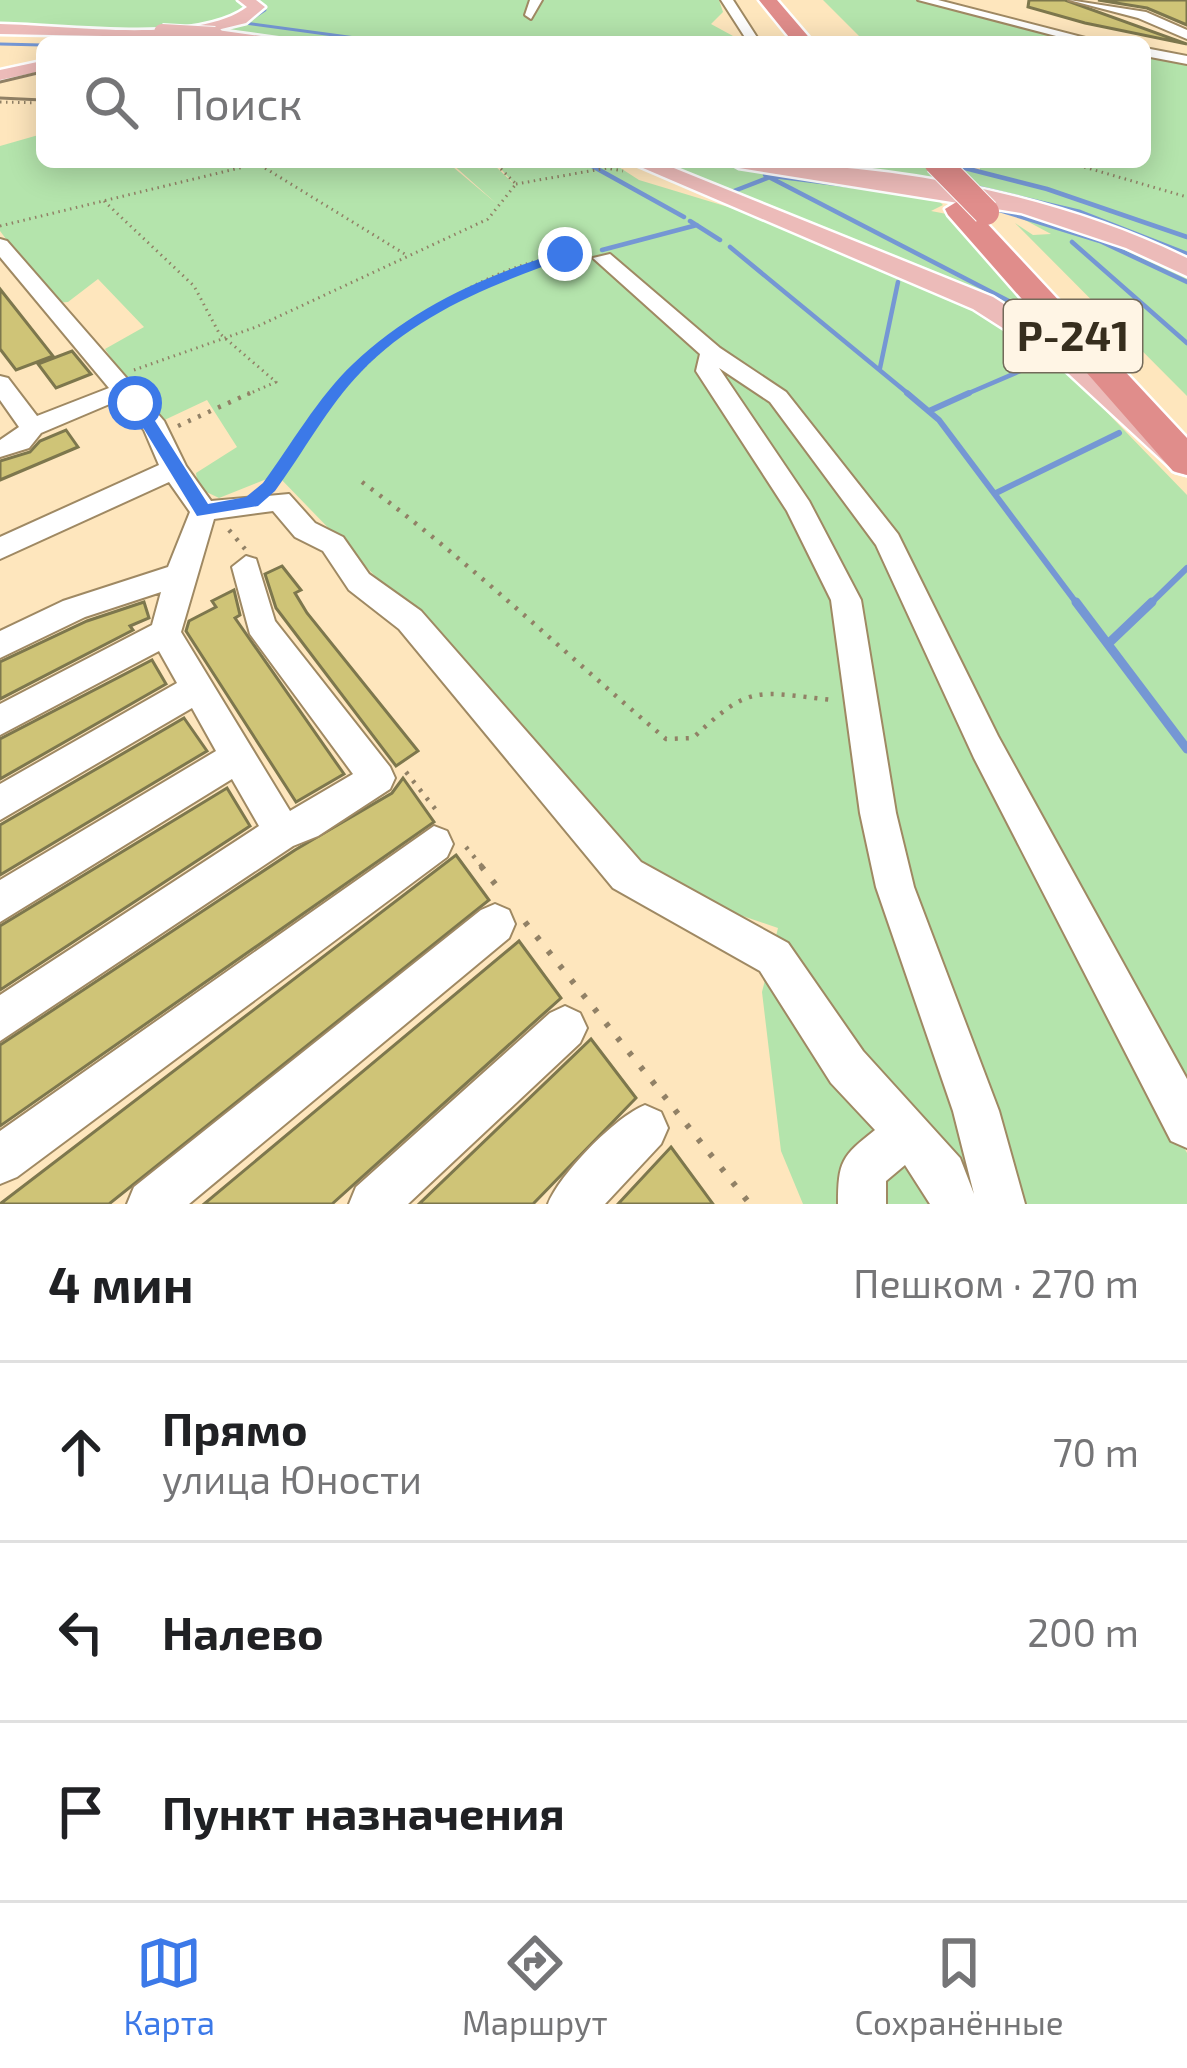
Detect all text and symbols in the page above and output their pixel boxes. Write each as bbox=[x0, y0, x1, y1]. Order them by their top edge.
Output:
search box bbox=[36, 36, 1151, 168]
icon: search bbox=[78, 69, 144, 135]
text: Поиск bbox=[174, 75, 302, 129]
route end bbox=[538, 227, 592, 281]
road number: Р-241 bbox=[1004, 300, 1142, 372]
route start bbox=[108, 376, 162, 430]
text: 4 мин bbox=[48, 1252, 194, 1313]
text: Пешком · 270 m bbox=[853, 1259, 1139, 1306]
text: Прямо bbox=[162, 1401, 308, 1455]
icon: ahead bbox=[48, 1419, 114, 1485]
text: 70 m bbox=[1053, 1428, 1139, 1475]
text: улица Юности bbox=[162, 1455, 422, 1502]
icon: left bbox=[48, 1599, 114, 1665]
text: Налево bbox=[162, 1605, 324, 1659]
text: 200 m bbox=[1027, 1608, 1139, 1655]
icon: arrive bbox=[48, 1779, 114, 1845]
text: Пункт назначения bbox=[162, 1785, 565, 1839]
tab: Карта bbox=[123, 1930, 215, 2042]
tab: Маршрут bbox=[462, 1930, 608, 2042]
tab: Сохранённые bbox=[855, 1930, 1064, 2042]

